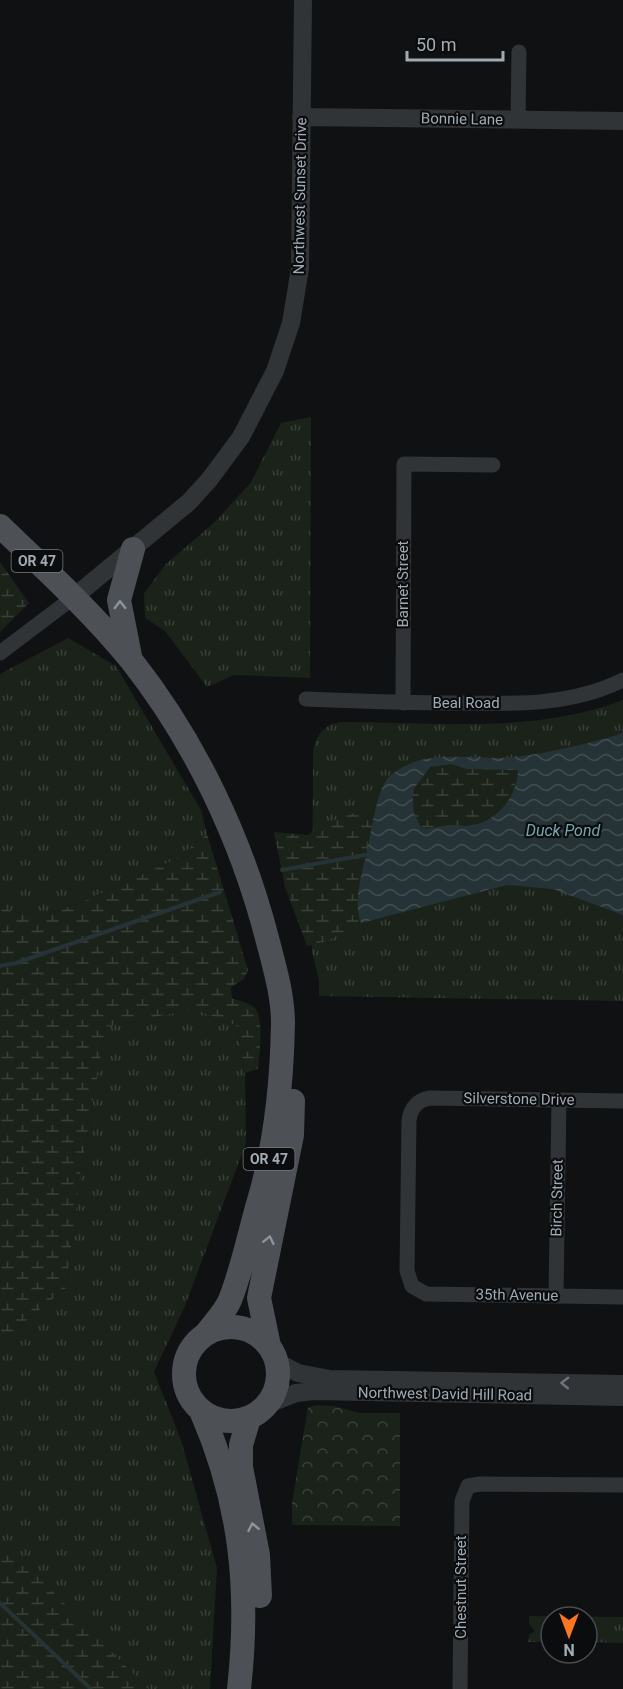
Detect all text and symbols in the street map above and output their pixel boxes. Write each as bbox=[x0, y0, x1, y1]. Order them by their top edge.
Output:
scale bar bbox=[407, 24, 503, 62]
text: 50 m bbox=[416, 34, 456, 55]
street label: Bonnie Lane bbox=[421, 109, 503, 129]
street label: Northwest Sunset Drive bbox=[290, 117, 310, 275]
street label: Barnet Street bbox=[394, 540, 412, 628]
road number: OR 47 bbox=[12, 550, 63, 572]
one-way arrow bbox=[114, 600, 127, 609]
street label: Beal Road bbox=[432, 694, 500, 712]
water label: Duck Pond bbox=[526, 821, 601, 840]
street label: Silverstone Drive bbox=[463, 1089, 575, 1109]
road number: OR 47 bbox=[244, 1148, 294, 1170]
street label: Birch Street bbox=[547, 1159, 567, 1237]
one-way arrow bbox=[262, 1235, 275, 1245]
street label: 35th Avenue bbox=[475, 1285, 559, 1305]
one-way arrow bbox=[560, 1377, 569, 1389]
street label: Northwest David Hill Road bbox=[358, 1383, 532, 1405]
one-way arrow bbox=[247, 1522, 260, 1532]
street label: Chestnut Street bbox=[452, 1535, 470, 1639]
north arrow bbox=[539, 1605, 599, 1665]
text: N bbox=[563, 1640, 575, 1659]

